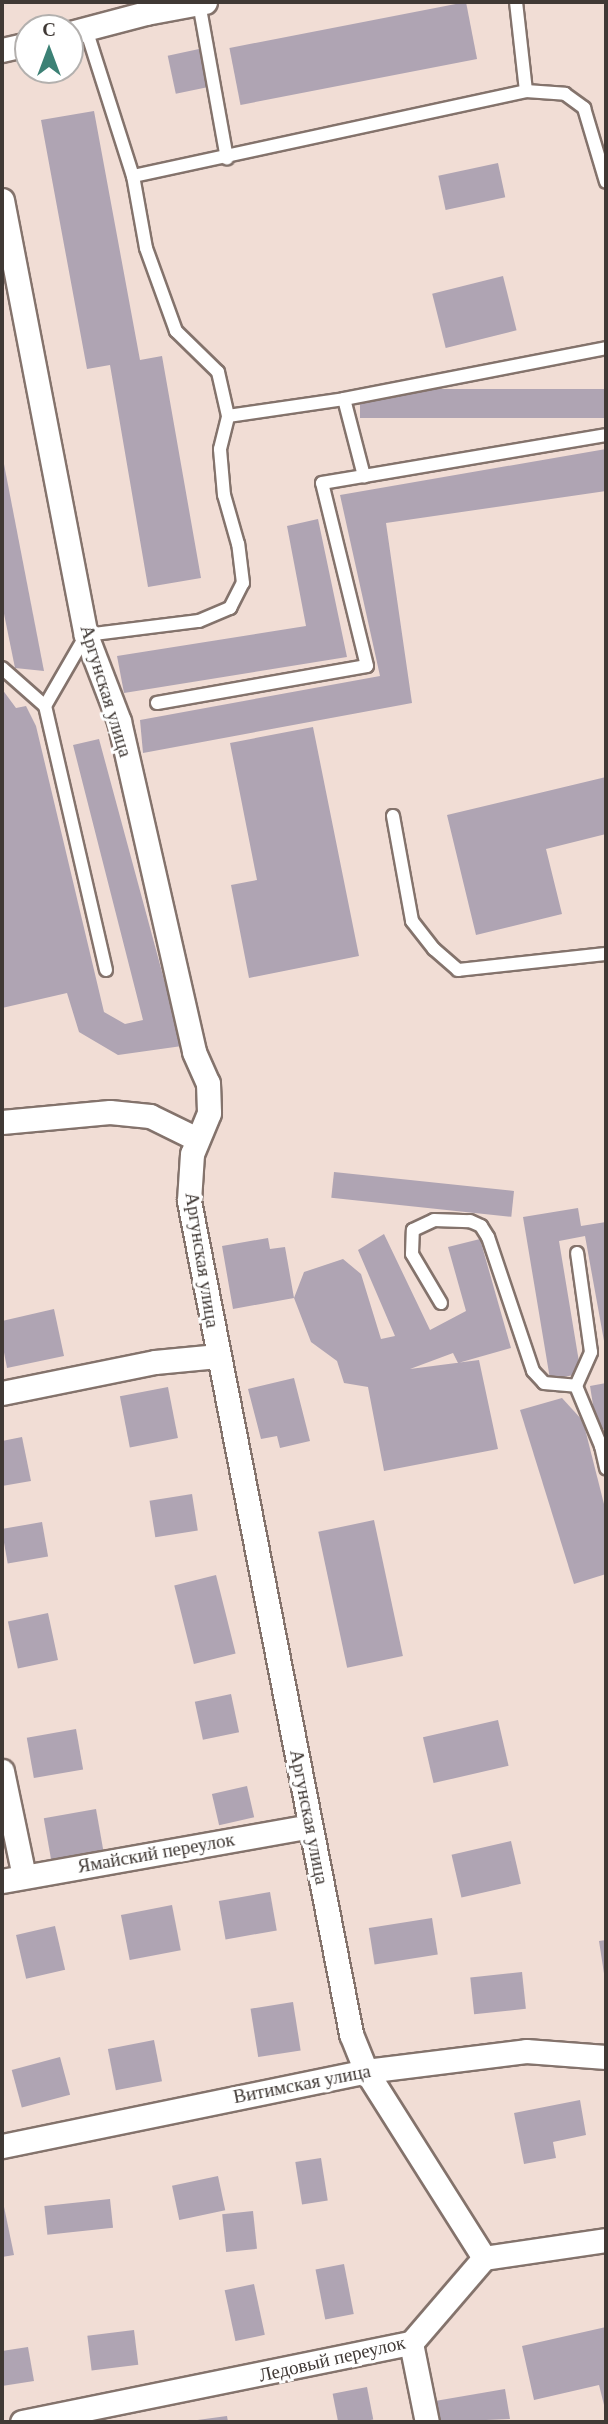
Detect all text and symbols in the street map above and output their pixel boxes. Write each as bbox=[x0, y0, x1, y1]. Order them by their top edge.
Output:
north arrow bbox=[14, 14, 84, 84]
text: С bbox=[42, 19, 56, 40]
street label: Аргунская улица bbox=[75, 622, 137, 760]
street label: Аргунская улица bbox=[180, 1191, 224, 1329]
street label: Аргунская улица bbox=[285, 1748, 333, 1886]
street label: Ямайский переулок bbox=[76, 1828, 236, 1878]
street label: Витимская улица bbox=[231, 2059, 373, 2109]
street label: Ледовый переулок bbox=[257, 2331, 407, 2387]

